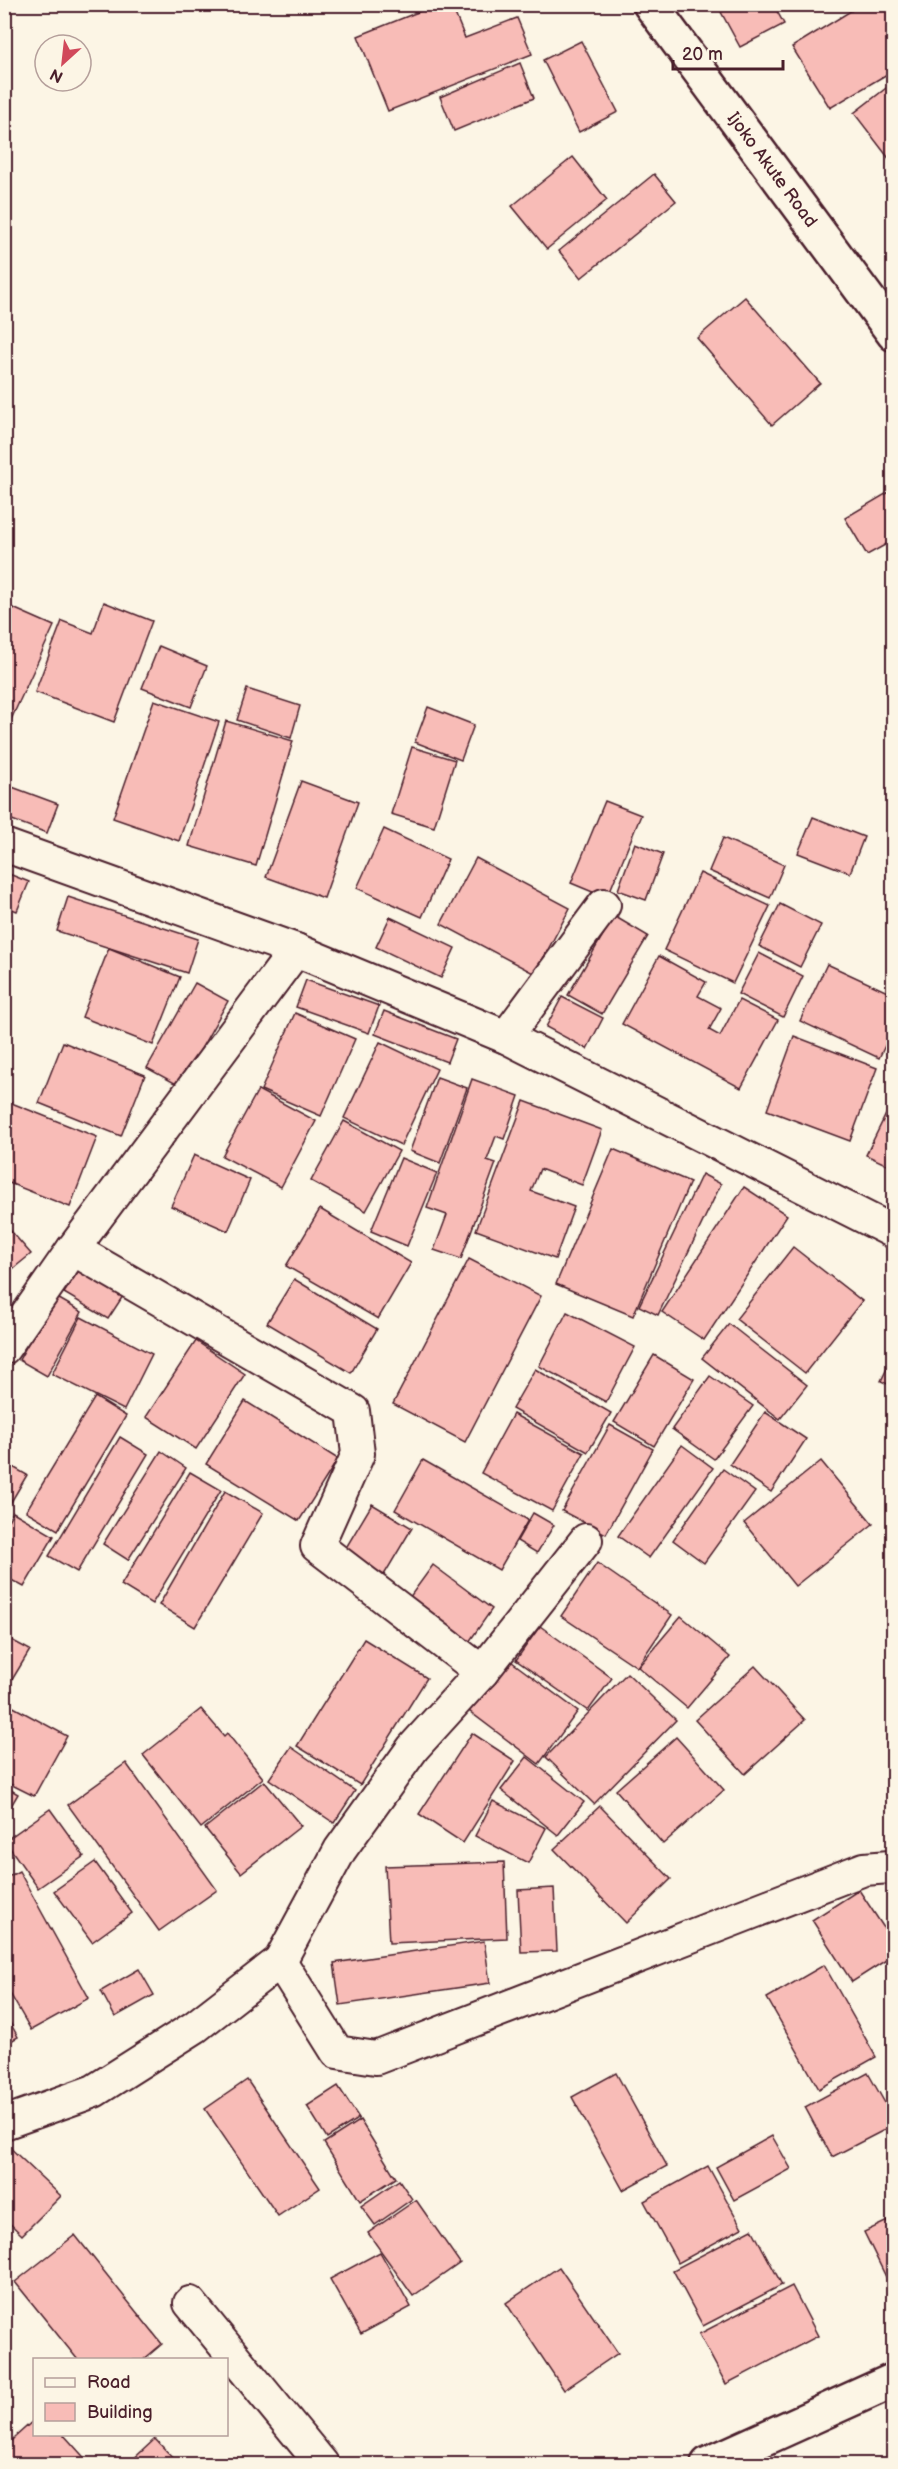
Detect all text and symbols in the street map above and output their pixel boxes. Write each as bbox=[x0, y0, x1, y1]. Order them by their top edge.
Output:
north arrow bbox=[33, 33, 93, 93]
scale bar bbox=[673, 33, 782, 71]
text: 20 m bbox=[682, 44, 723, 65]
text: N bbox=[47, 64, 67, 86]
street label: Ijoko Akute Road bbox=[723, 108, 821, 232]
legend bbox=[33, 2358, 228, 2436]
text: Road bbox=[87, 2372, 131, 2393]
text: Building bbox=[87, 2402, 153, 2423]

